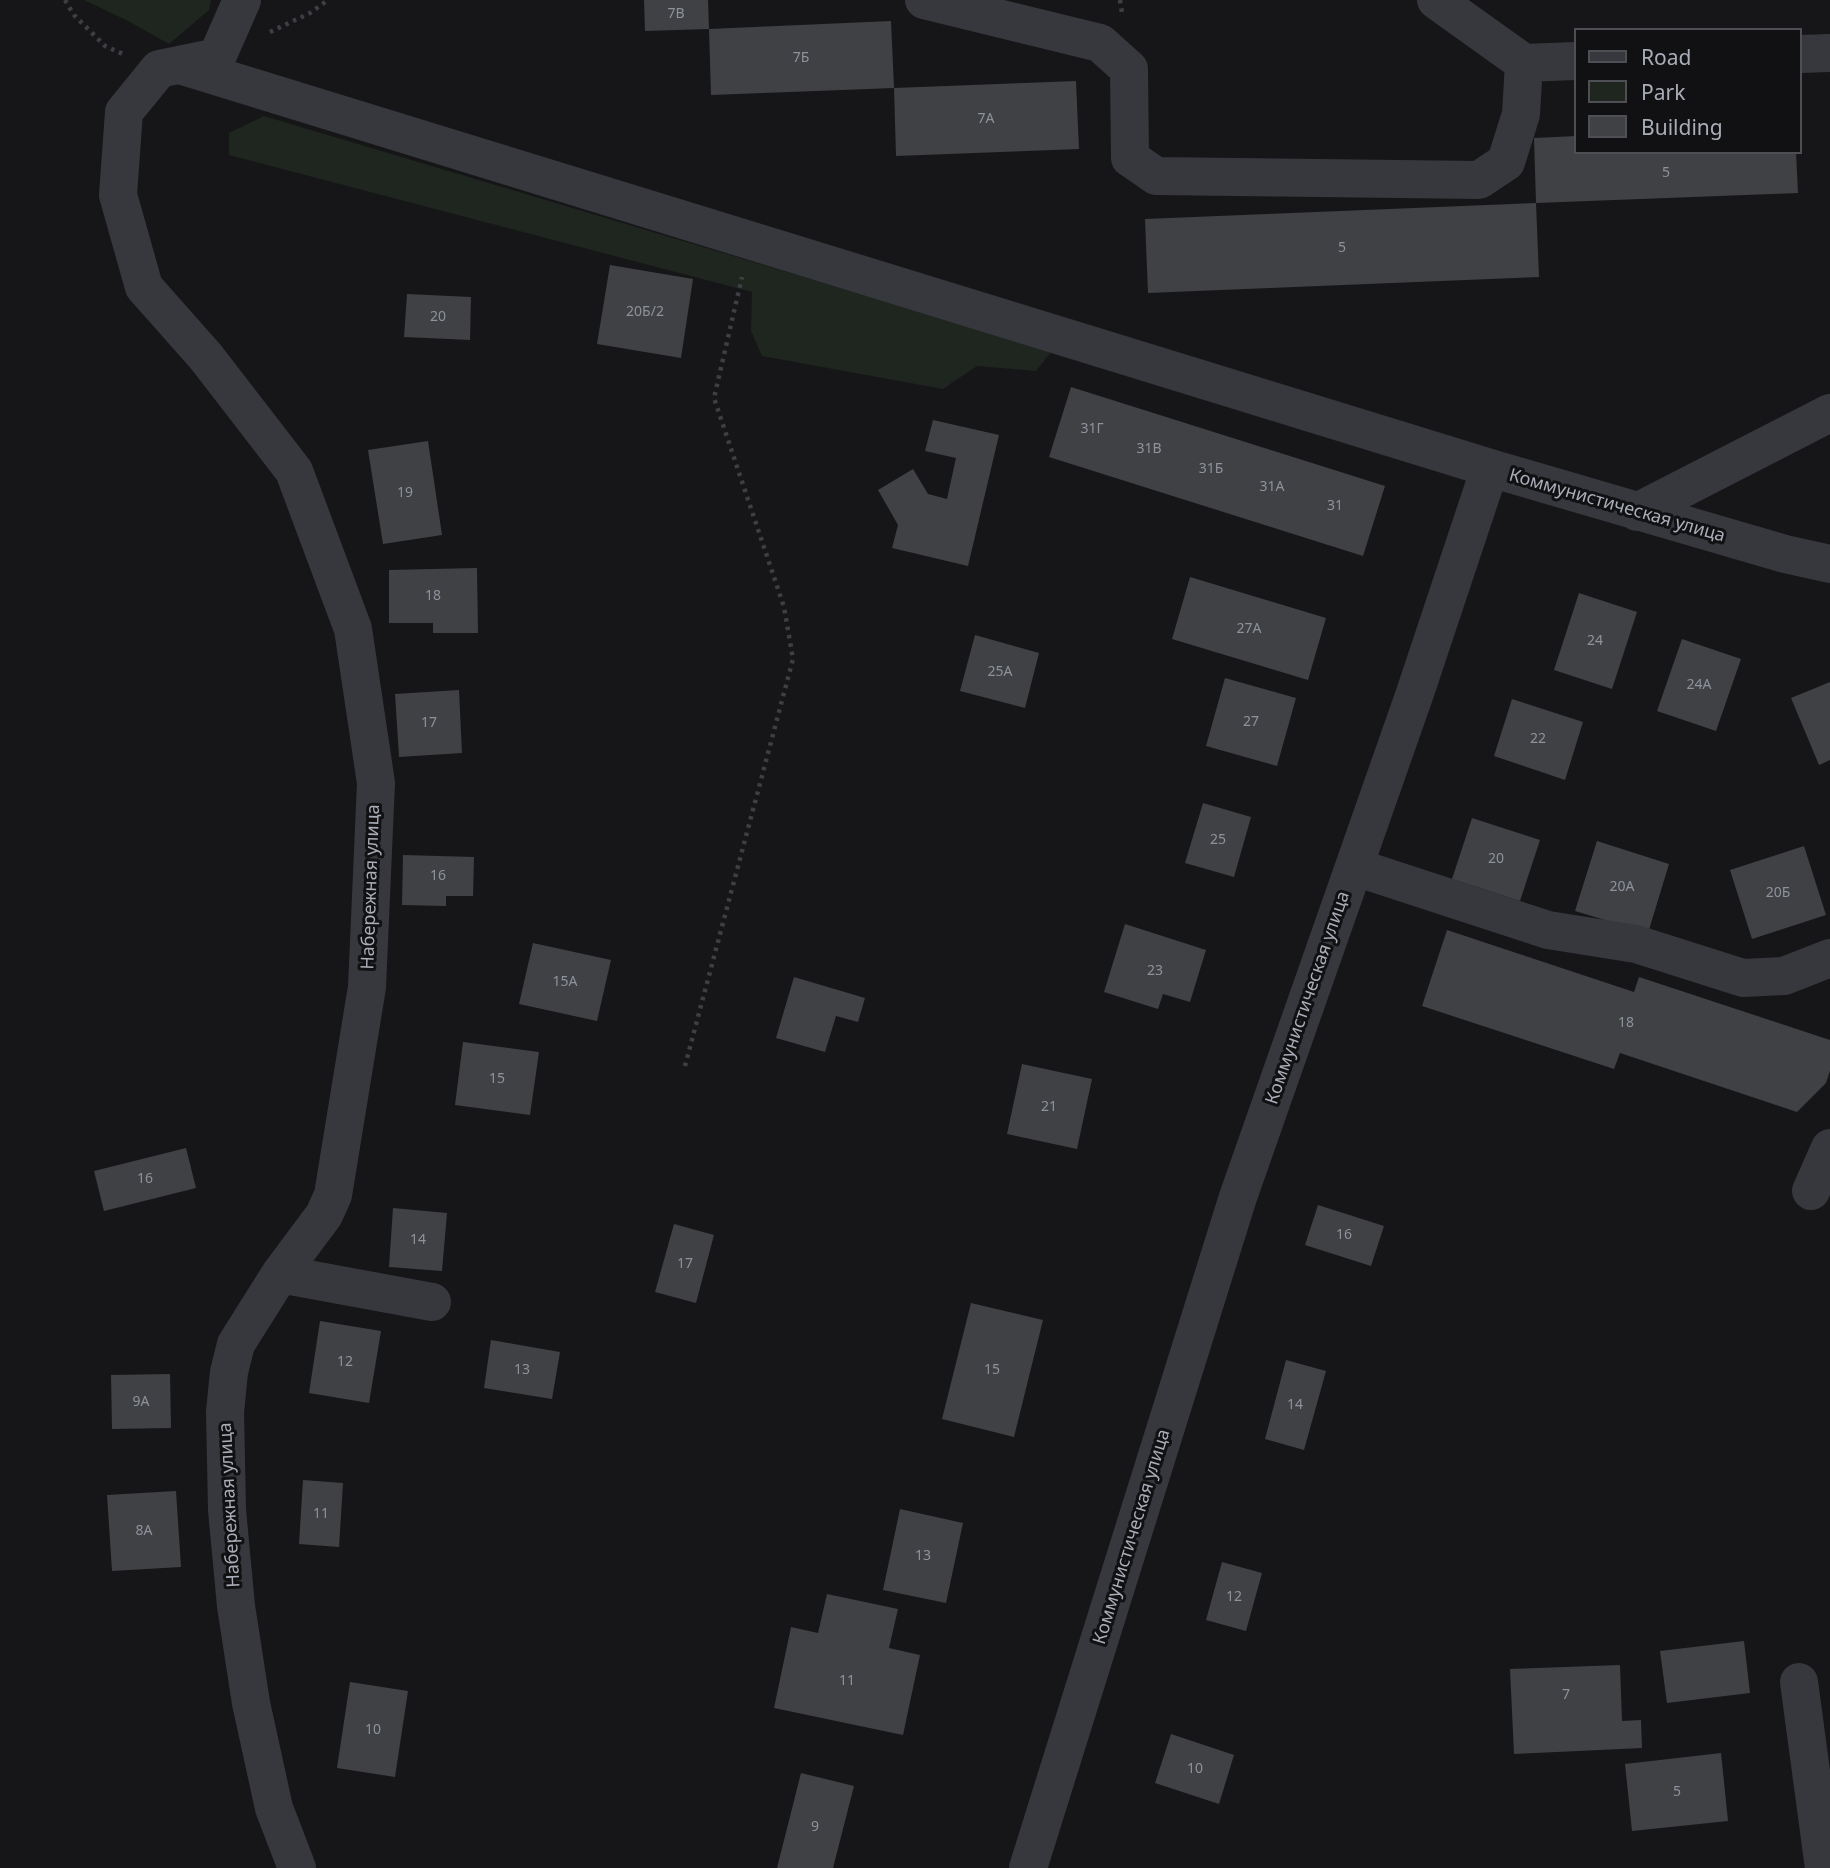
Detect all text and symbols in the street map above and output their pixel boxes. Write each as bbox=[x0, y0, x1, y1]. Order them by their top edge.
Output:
house number: 7В bbox=[667, 6, 685, 22]
legend bbox=[1574, 28, 1802, 154]
text: Road bbox=[1641, 43, 1691, 71]
house number: 7Б bbox=[793, 50, 809, 66]
text: Park bbox=[1641, 78, 1685, 106]
house number: 7А bbox=[978, 111, 994, 127]
text: Building bbox=[1641, 113, 1723, 141]
house number: 5 bbox=[1662, 165, 1670, 181]
house number: 5 bbox=[1338, 240, 1346, 256]
house number: 20Б/2 bbox=[626, 304, 664, 320]
house number: 20 bbox=[430, 309, 446, 325]
house number: 31Г bbox=[1080, 421, 1104, 437]
house number: 31В bbox=[1136, 441, 1162, 457]
house number: 31Б bbox=[1199, 461, 1223, 477]
street label: Коммунистическая улица bbox=[1506, 465, 1728, 547]
house number: 31А bbox=[1260, 479, 1284, 495]
house number: 19 bbox=[397, 485, 413, 501]
house number: 31 bbox=[1327, 498, 1343, 514]
house number: 18 bbox=[425, 588, 441, 604]
house number: 27А bbox=[1237, 621, 1261, 637]
house number: 24 bbox=[1587, 633, 1603, 649]
house number: 25А bbox=[988, 664, 1012, 680]
house number: 24А bbox=[1687, 677, 1711, 693]
house number: 27 bbox=[1243, 714, 1259, 730]
house number: 17 bbox=[421, 715, 437, 731]
house number: 22 bbox=[1530, 731, 1546, 747]
street label: Набережная улица bbox=[357, 804, 385, 970]
house number: 25 bbox=[1210, 832, 1226, 848]
house number: 20 bbox=[1488, 851, 1504, 867]
house number: 16 bbox=[430, 868, 446, 884]
house number: 20А bbox=[1610, 879, 1634, 895]
house number: 20Б bbox=[1766, 885, 1790, 901]
street label: Коммунистическая улица bbox=[1261, 889, 1355, 1107]
house number: 23 bbox=[1147, 963, 1163, 979]
house number: 15А bbox=[553, 974, 577, 990]
house number: 18 bbox=[1618, 1015, 1634, 1031]
house number: 15 bbox=[489, 1071, 505, 1087]
house number: 21 bbox=[1041, 1099, 1057, 1115]
house number: 16 bbox=[137, 1171, 153, 1187]
house number: 16 bbox=[1336, 1227, 1352, 1243]
house number: 14 bbox=[410, 1232, 426, 1248]
house number: 17 bbox=[677, 1256, 693, 1272]
house number: 12 bbox=[337, 1354, 353, 1370]
house number: 13 bbox=[514, 1362, 530, 1378]
house number: 15 bbox=[984, 1362, 1000, 1378]
house number: 9А bbox=[133, 1394, 149, 1410]
house number: 14 bbox=[1287, 1397, 1303, 1413]
street label: Набережная улица bbox=[215, 1422, 245, 1588]
street label: Коммунистическая улица bbox=[1089, 1427, 1175, 1647]
house number: 11 bbox=[313, 1506, 329, 1522]
house number: 8А bbox=[136, 1523, 152, 1539]
house number: 13 bbox=[915, 1548, 931, 1564]
house number: 12 bbox=[1226, 1589, 1242, 1605]
house number: 11 bbox=[839, 1673, 855, 1689]
house number: 7 bbox=[1562, 1687, 1570, 1703]
house number: 10 bbox=[365, 1722, 381, 1738]
house number: 10 bbox=[1187, 1761, 1203, 1777]
house number: 5 bbox=[1673, 1784, 1681, 1800]
house number: 9 bbox=[811, 1819, 819, 1835]

